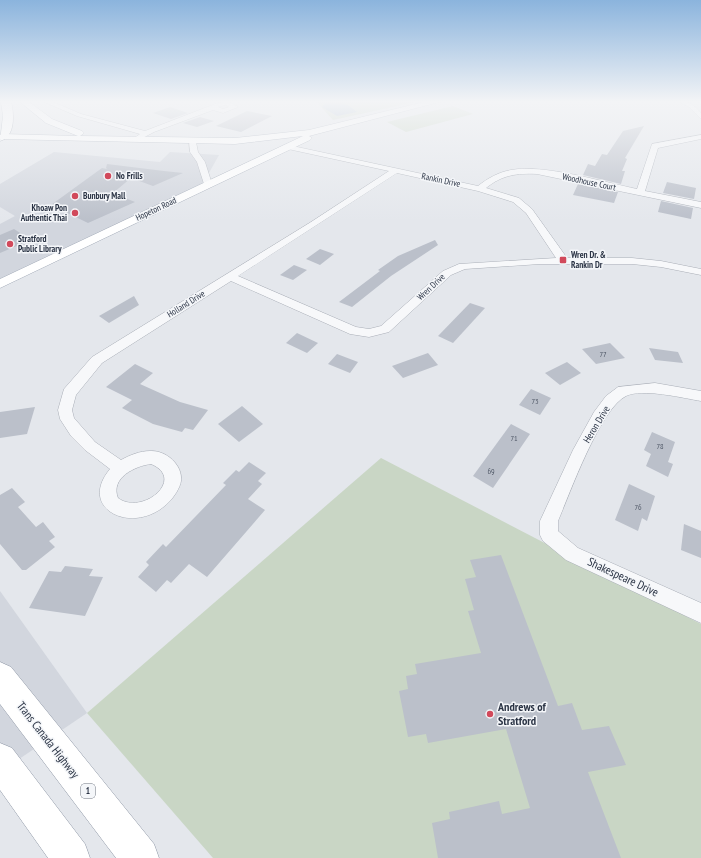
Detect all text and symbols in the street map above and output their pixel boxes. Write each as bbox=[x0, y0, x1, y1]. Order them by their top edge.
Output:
place label: No Frills bbox=[116, 170, 143, 181]
street label: Rankin Drive bbox=[421, 170, 462, 189]
street label: Woodhouse Court bbox=[561, 170, 617, 193]
marker: No Frills bbox=[103, 171, 113, 181]
place label: Bunbury Mall bbox=[83, 190, 126, 201]
marker: Bunbury Mall bbox=[70, 191, 80, 201]
street label: Hopeton Road bbox=[134, 194, 178, 223]
place label: Khoaw Pon Authentic Thai bbox=[20, 202, 67, 223]
marker: Khoaw Pon Authentic Thai bbox=[70, 208, 80, 218]
place label: Stratford Public Library bbox=[18, 233, 62, 254]
marker: Stratford Public Library bbox=[5, 239, 15, 249]
place label: Wren Dr. & Rankin Dr bbox=[570, 249, 606, 270]
marker: Wren Dr. & Rankin Dr bbox=[558, 255, 568, 265]
street label: Wren Drive bbox=[414, 271, 447, 302]
street label: Holland Drive bbox=[165, 287, 207, 320]
house number: 77 bbox=[599, 349, 607, 359]
house number: 73 bbox=[531, 396, 539, 406]
street label: Heron Drive bbox=[580, 403, 613, 445]
house number: 71 bbox=[510, 433, 518, 443]
house number: 78 bbox=[656, 441, 664, 451]
house number: 69 bbox=[487, 466, 495, 476]
house number: 76 bbox=[634, 502, 642, 512]
street label: Shakespeare Drive bbox=[585, 554, 661, 599]
street label: Trans Canada Highway bbox=[14, 698, 83, 781]
place label: Andrews of Stratford bbox=[497, 699, 546, 728]
marker: Andrews of Stratford bbox=[485, 709, 495, 719]
road number: 1 bbox=[81, 784, 95, 798]

